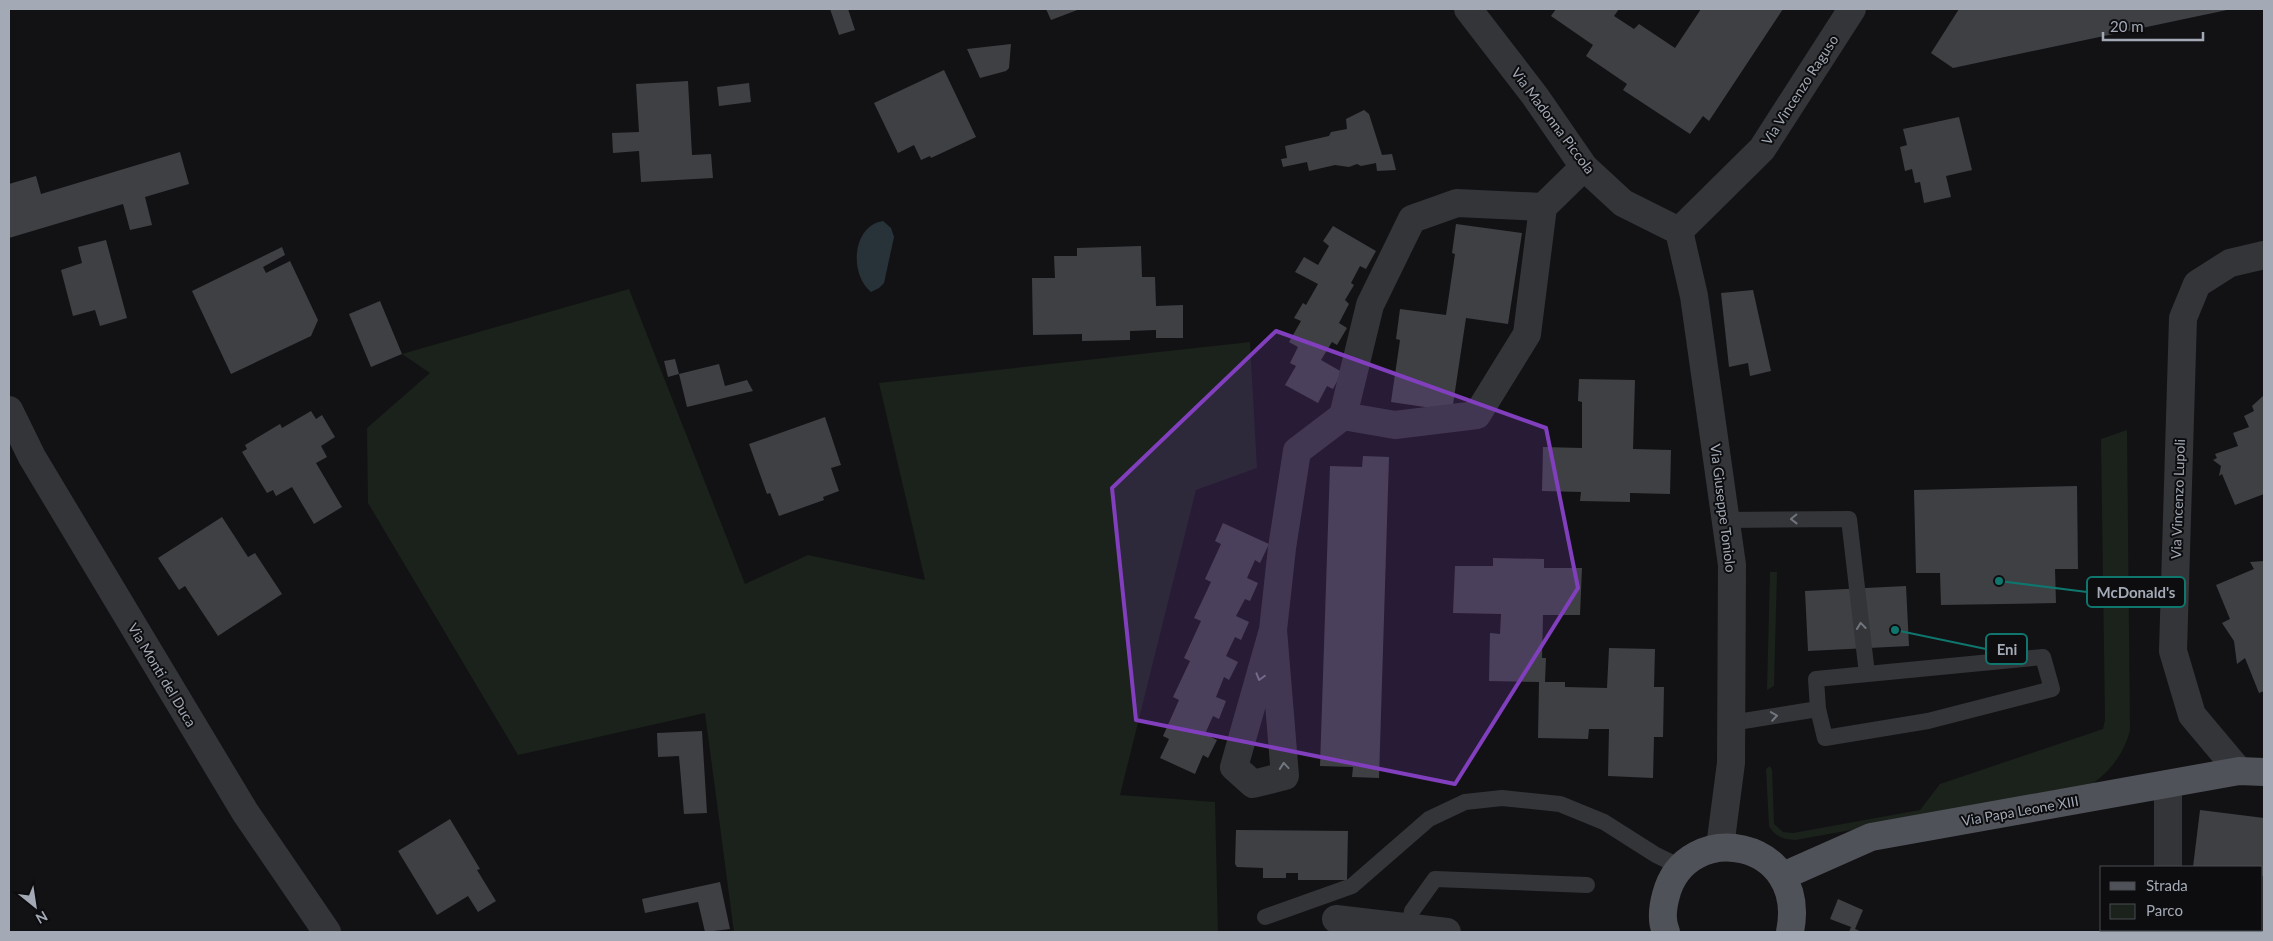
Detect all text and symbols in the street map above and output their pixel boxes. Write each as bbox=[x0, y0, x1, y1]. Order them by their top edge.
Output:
scale bar bbox=[2103, 10, 2203, 42]
text: 20 m bbox=[2110, 17, 2144, 35]
street label: Via Vincenzo Raguso bbox=[1758, 31, 1842, 148]
street label: Via Madonna Piccola bbox=[1508, 64, 1599, 177]
street label: Via Vincenzo Lupoli bbox=[2167, 439, 2188, 559]
street label: Via Giuseppe Toniolo bbox=[1707, 443, 1740, 573]
one-way arrow bbox=[1790, 514, 1798, 525]
callout: McDonald's bbox=[2087, 577, 2185, 607]
text: McDonald's bbox=[2097, 583, 2176, 601]
street label: Via Monti del Duca bbox=[125, 620, 200, 730]
one-way arrow bbox=[1856, 621, 1867, 629]
callout: Eni bbox=[1986, 634, 2027, 664]
text: Eni bbox=[1997, 640, 2018, 658]
one-way arrow bbox=[1255, 672, 1265, 680]
one-way arrow bbox=[1770, 711, 1778, 721]
one-way arrow bbox=[1279, 762, 1290, 770]
street label: Via Papa Leone XIII bbox=[1960, 792, 2080, 829]
legend bbox=[2100, 866, 2263, 931]
text: Strada bbox=[2146, 876, 2188, 894]
north arrow bbox=[10, 881, 60, 931]
text: Parco bbox=[2146, 901, 2183, 919]
text: N bbox=[33, 908, 51, 928]

